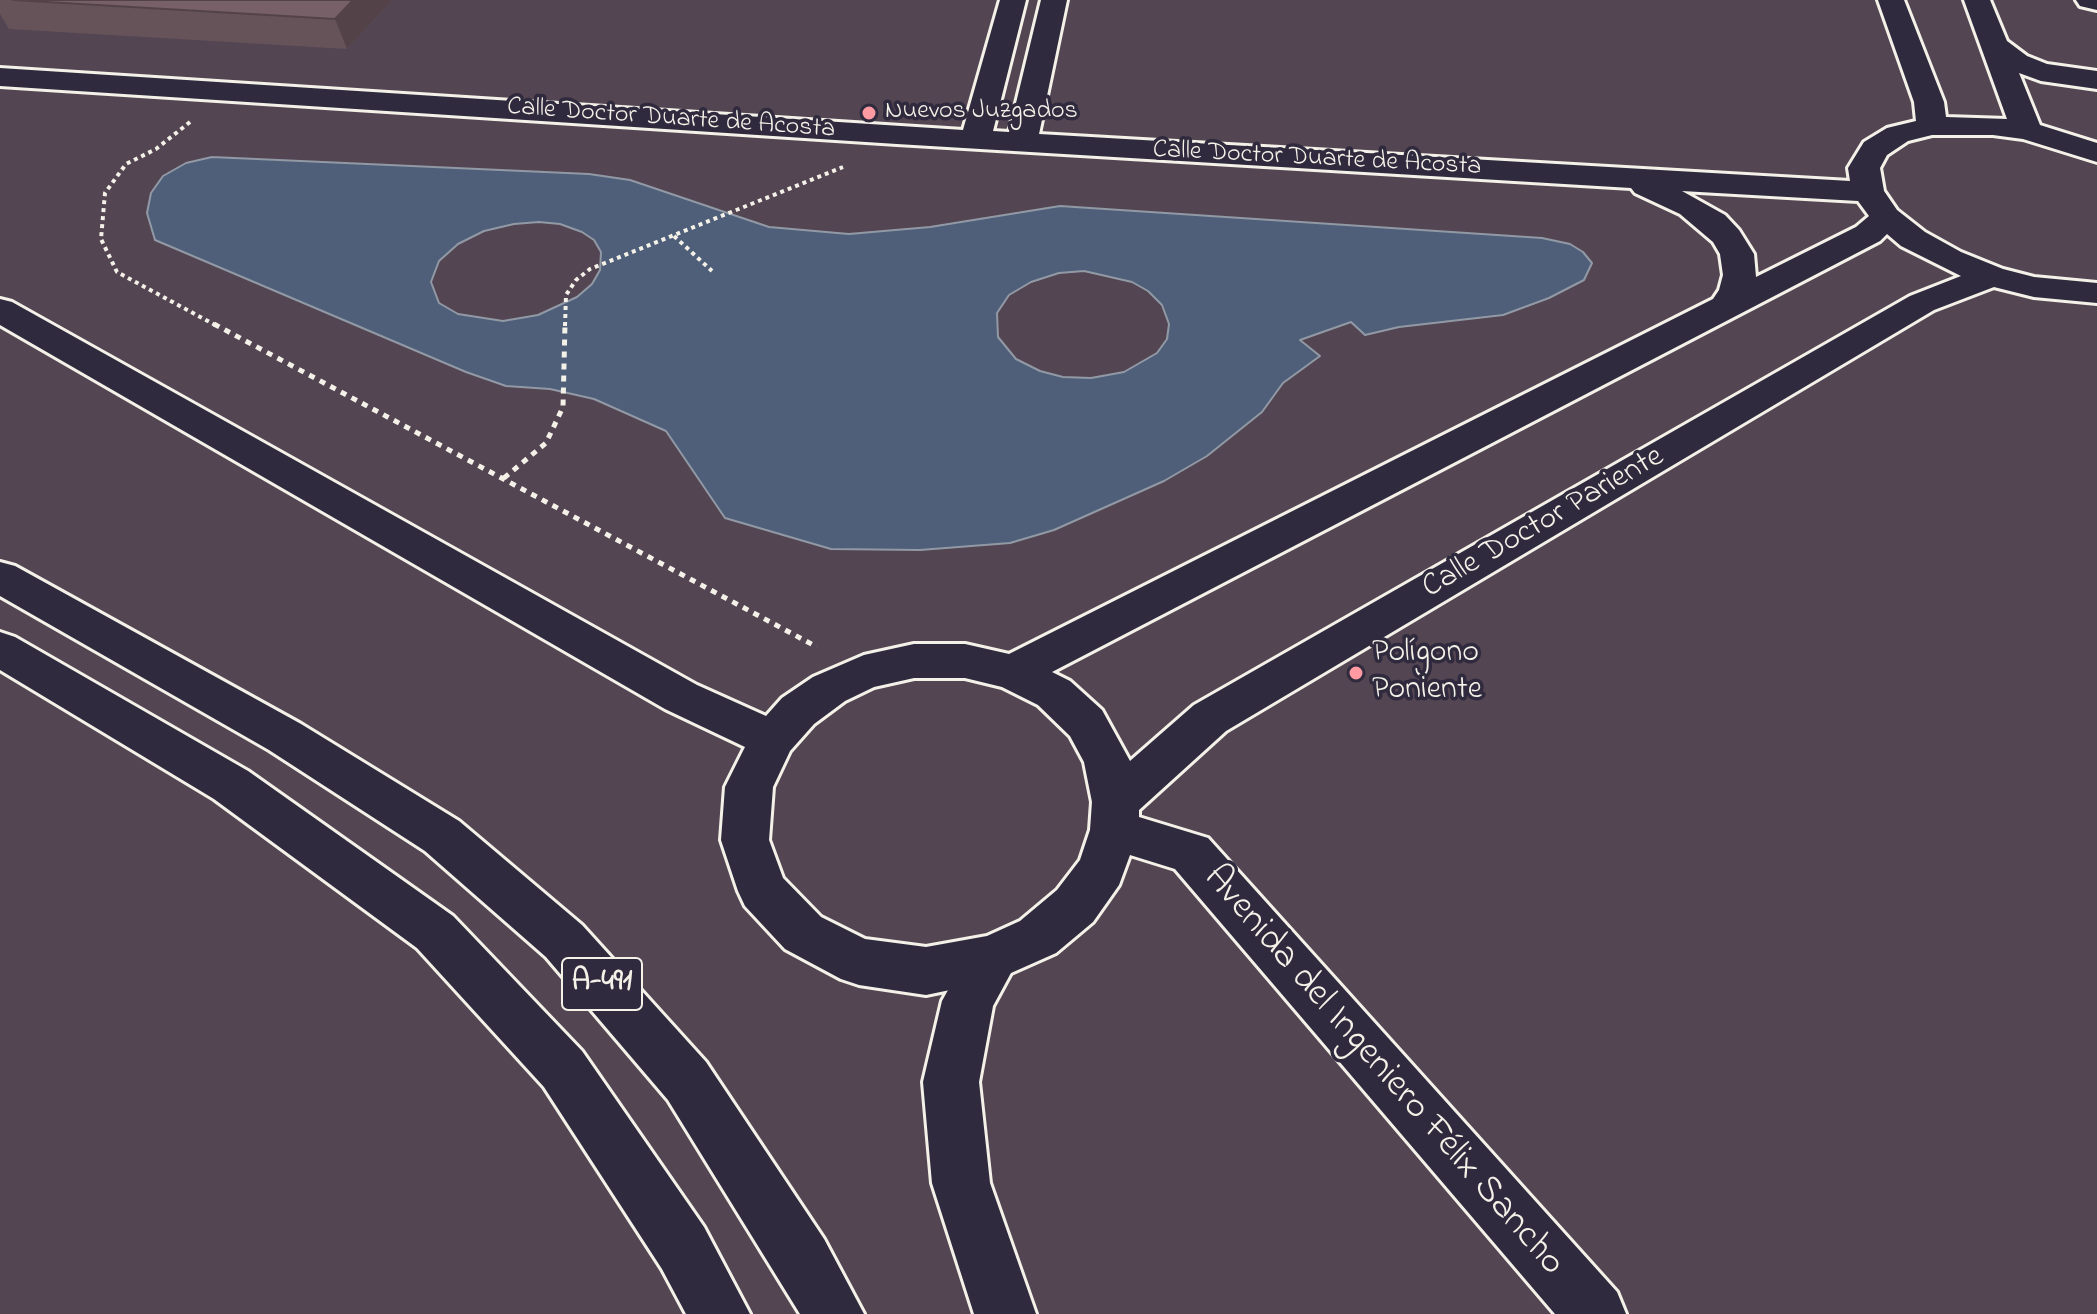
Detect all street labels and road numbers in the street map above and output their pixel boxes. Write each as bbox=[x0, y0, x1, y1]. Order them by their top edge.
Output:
street label: Calle Doctor Duarte de Acosta bbox=[506, 93, 836, 147]
street label: Calle Doctor Duarte de Acosta bbox=[1152, 136, 1482, 184]
street label: Calle Doctor Pariente bbox=[1416, 439, 1672, 609]
street label: Avenida del Ingeniero Félix Sancho bbox=[1191, 857, 1573, 1287]
road number: A-491 bbox=[562, 958, 642, 1010]

